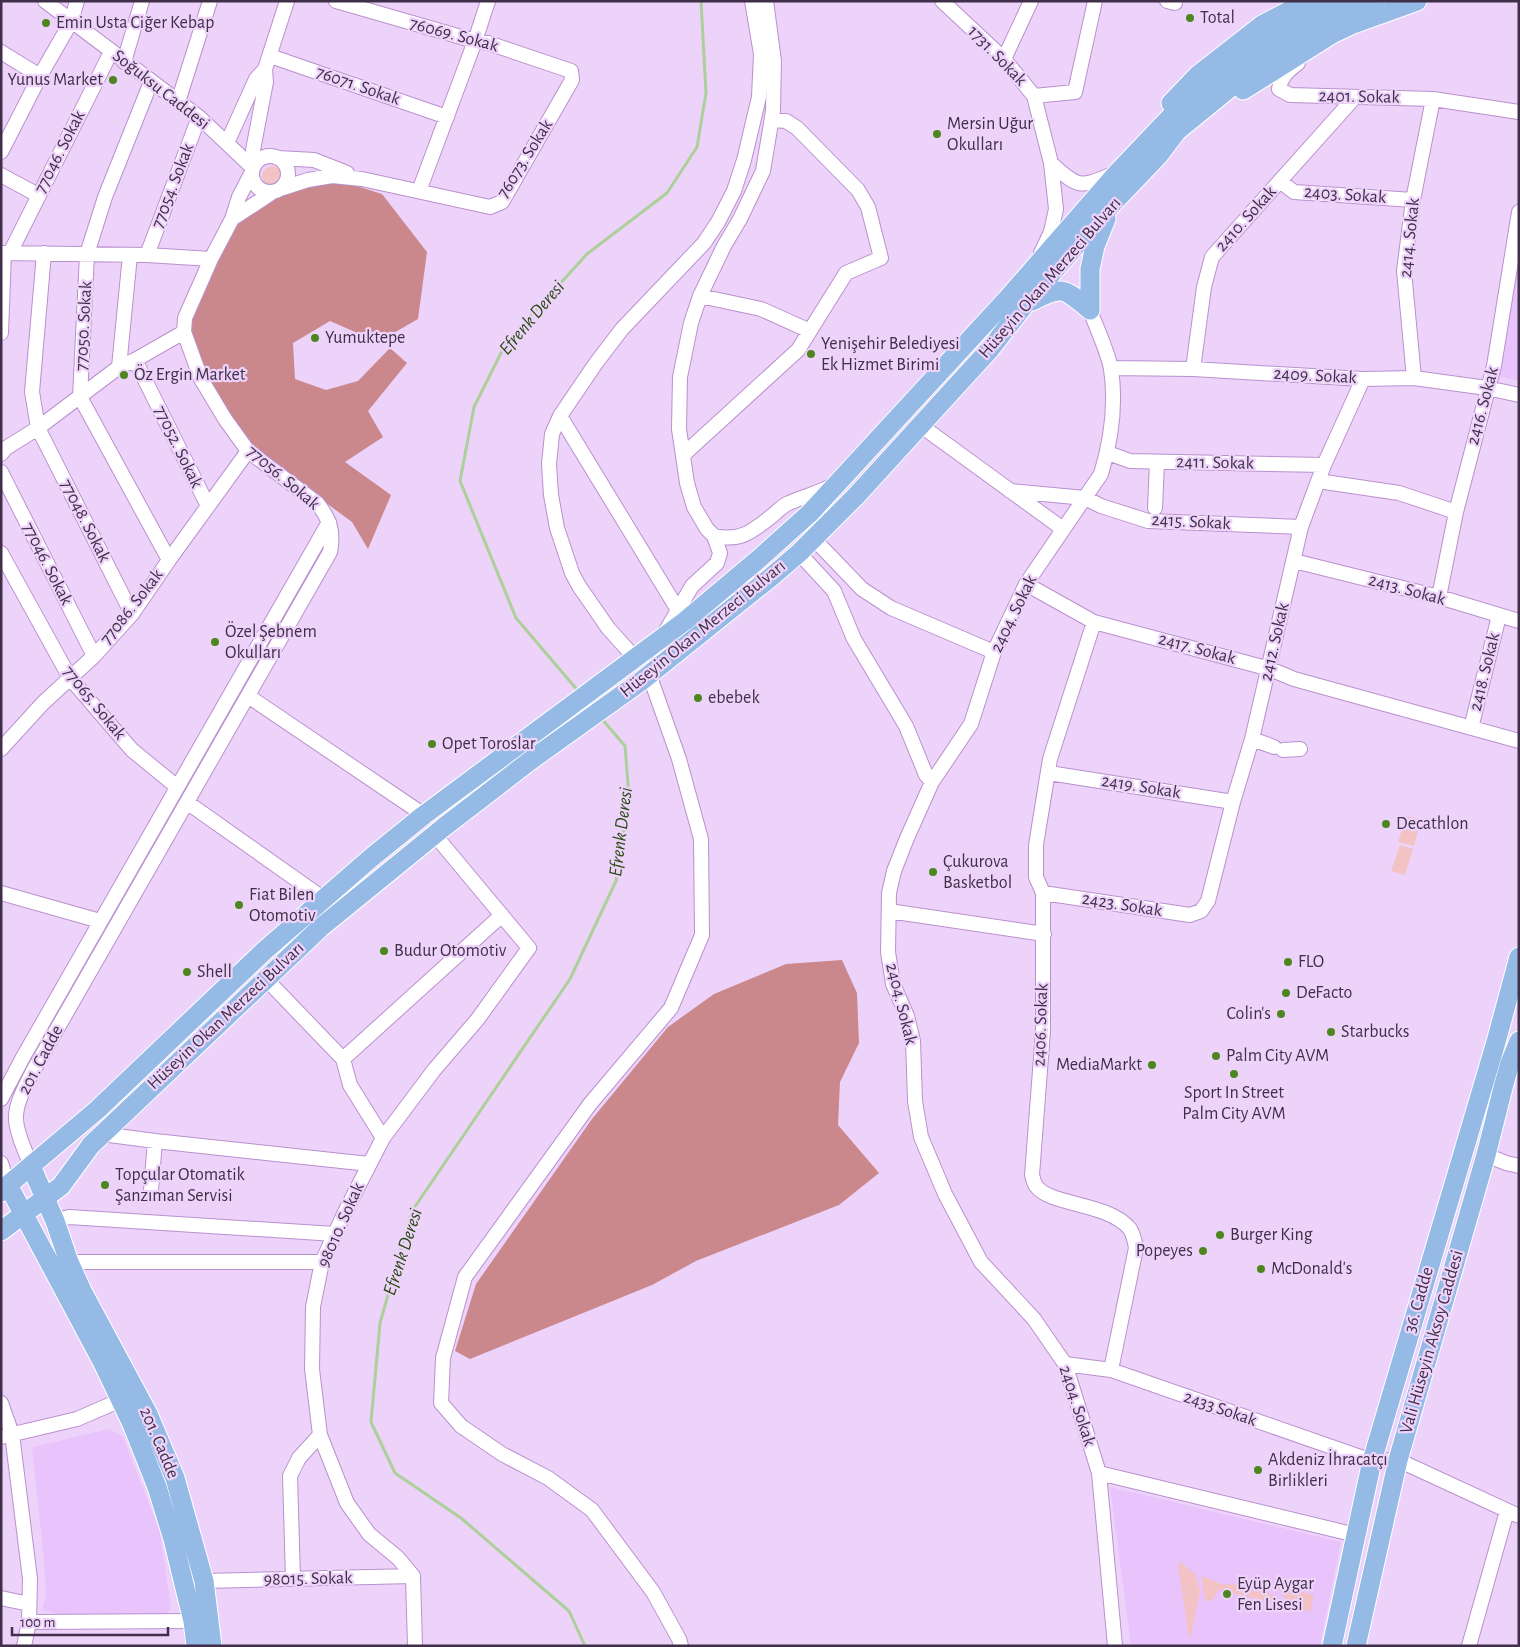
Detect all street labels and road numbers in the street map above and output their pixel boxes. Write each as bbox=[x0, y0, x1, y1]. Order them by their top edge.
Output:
street label: 76069. Sokak bbox=[408, 15, 501, 56]
street label: 1731. Sokak bbox=[964, 23, 1030, 90]
street label: Soğuksu Caddesi bbox=[109, 47, 213, 133]
street label: 76071. Sokak bbox=[314, 63, 403, 109]
street label: 2401. Sokak bbox=[1318, 87, 1400, 107]
street label: 77046. Sokak bbox=[32, 107, 89, 196]
street label: 76073. Sokak bbox=[494, 116, 557, 201]
street label: 77054. Sokak bbox=[149, 140, 198, 231]
street label: 2410. Sokak bbox=[1212, 182, 1280, 255]
street label: 2403. Sokak bbox=[1303, 183, 1387, 207]
street label: Hüseyin Okan Merzeci Bulvarı bbox=[975, 194, 1125, 362]
street label: 2414. Sokak bbox=[1397, 196, 1423, 279]
street label: 77050. Sokak bbox=[73, 280, 95, 371]
street label: 2416. Sokak bbox=[1464, 364, 1502, 447]
street label: 2409. Sokak bbox=[1273, 365, 1358, 387]
street label: 77052. Sokak bbox=[150, 403, 206, 492]
street label: 77056. Sokak bbox=[243, 443, 323, 514]
street label: 2411. Sokak bbox=[1176, 453, 1255, 473]
street label: 77048. Sokak bbox=[57, 477, 114, 566]
street label: 2415. Sokak bbox=[1151, 511, 1232, 533]
street label: 77046. Sokak bbox=[19, 520, 76, 609]
street label: Hüseyin Okan Merzeci Bulvarı bbox=[617, 557, 789, 701]
street label: 77086. Sokak bbox=[97, 565, 167, 648]
street label: 2413. Sokak bbox=[1367, 571, 1448, 609]
street label: 2404. Sokak bbox=[988, 572, 1041, 655]
street label: 2412. Sokak bbox=[1257, 600, 1293, 683]
street label: 2417. Sokak bbox=[1157, 630, 1238, 668]
street label: 2418. Sokak bbox=[1467, 630, 1504, 713]
street label: 77065. Sokak bbox=[59, 663, 129, 744]
street label: 2419. Sokak bbox=[1100, 772, 1183, 802]
street label: 2423. Sokak bbox=[1081, 890, 1164, 920]
street label: Hüseyin Okan Merzeci Bulvarı bbox=[144, 939, 308, 1093]
street label: 2404. Sokak bbox=[882, 961, 920, 1047]
street label: 2406. Sokak bbox=[1031, 982, 1051, 1067]
street label: 201. Cadde bbox=[15, 1022, 67, 1098]
street label: 98010. Sokak bbox=[314, 1179, 368, 1270]
street label: Vali Hüseyin Aksoy Caddesi bbox=[1397, 1248, 1467, 1436]
street label: 36. Cadde bbox=[1401, 1265, 1437, 1335]
street label: 2404. Sokak bbox=[1056, 1364, 1099, 1449]
street label: 2433 Sokak bbox=[1181, 1388, 1260, 1430]
street label: 201. Cadde bbox=[136, 1405, 182, 1481]
street label: 98015. Sokak bbox=[264, 1569, 353, 1589]

